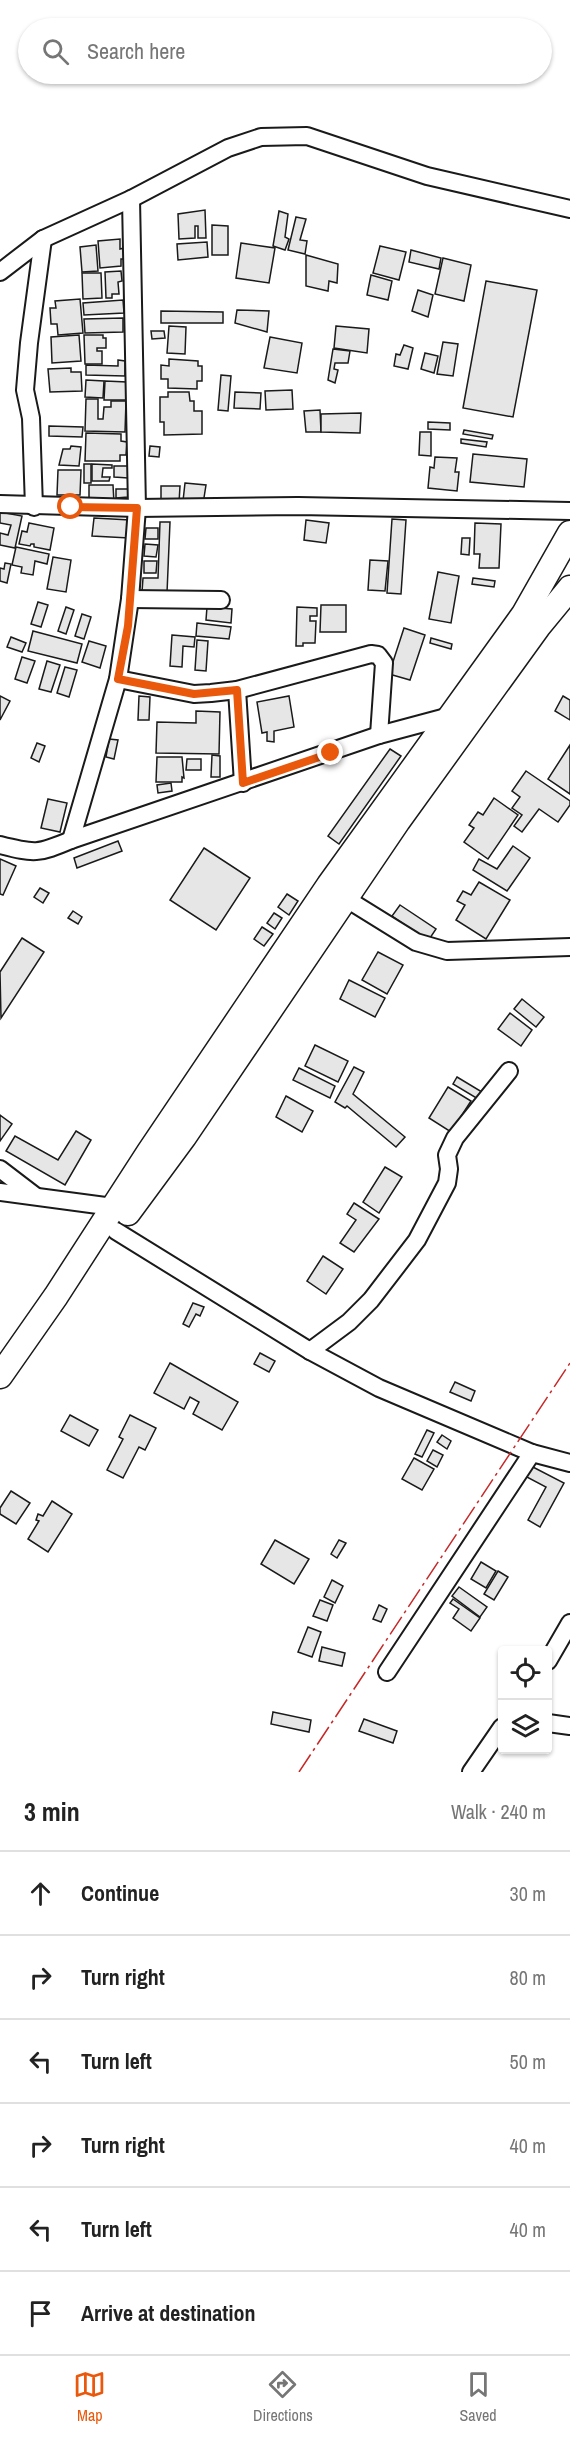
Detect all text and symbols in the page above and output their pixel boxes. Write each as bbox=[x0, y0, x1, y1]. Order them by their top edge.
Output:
search box bbox=[18, 18, 552, 84]
icon: search bbox=[39, 35, 72, 68]
text: Search here bbox=[87, 36, 185, 66]
route start bbox=[57, 493, 83, 519]
route end bbox=[317, 739, 343, 765]
map controls bbox=[498, 1646, 552, 1754]
button: locate bbox=[498, 1646, 552, 1700]
button: layers bbox=[498, 1700, 552, 1754]
text: 3 min bbox=[24, 1794, 80, 1829]
text: Walk · 240 m bbox=[451, 1798, 546, 1825]
icon: ahead bbox=[24, 1877, 57, 1910]
text: Continue bbox=[81, 1878, 159, 1908]
text: 30 m bbox=[510, 1880, 546, 1907]
icon: right bbox=[24, 1961, 57, 1994]
text: Turn right bbox=[81, 1962, 165, 1992]
text: 80 m bbox=[510, 1964, 546, 1991]
icon: left bbox=[24, 2045, 57, 2078]
text: Turn left bbox=[81, 2046, 152, 2076]
text: 50 m bbox=[510, 2048, 546, 2075]
icon: right bbox=[24, 2129, 57, 2162]
text: Turn right bbox=[81, 2130, 165, 2160]
text: 40 m bbox=[510, 2132, 546, 2159]
icon: left bbox=[24, 2213, 57, 2246]
text: Turn left bbox=[81, 2214, 152, 2244]
text: 40 m bbox=[510, 2216, 546, 2243]
icon: arrive bbox=[24, 2297, 57, 2330]
text: Arrive at destination bbox=[81, 2298, 255, 2328]
tab: Map bbox=[73, 2368, 106, 2426]
tab: Directions bbox=[253, 2368, 313, 2426]
tab: Saved bbox=[459, 2368, 497, 2426]

